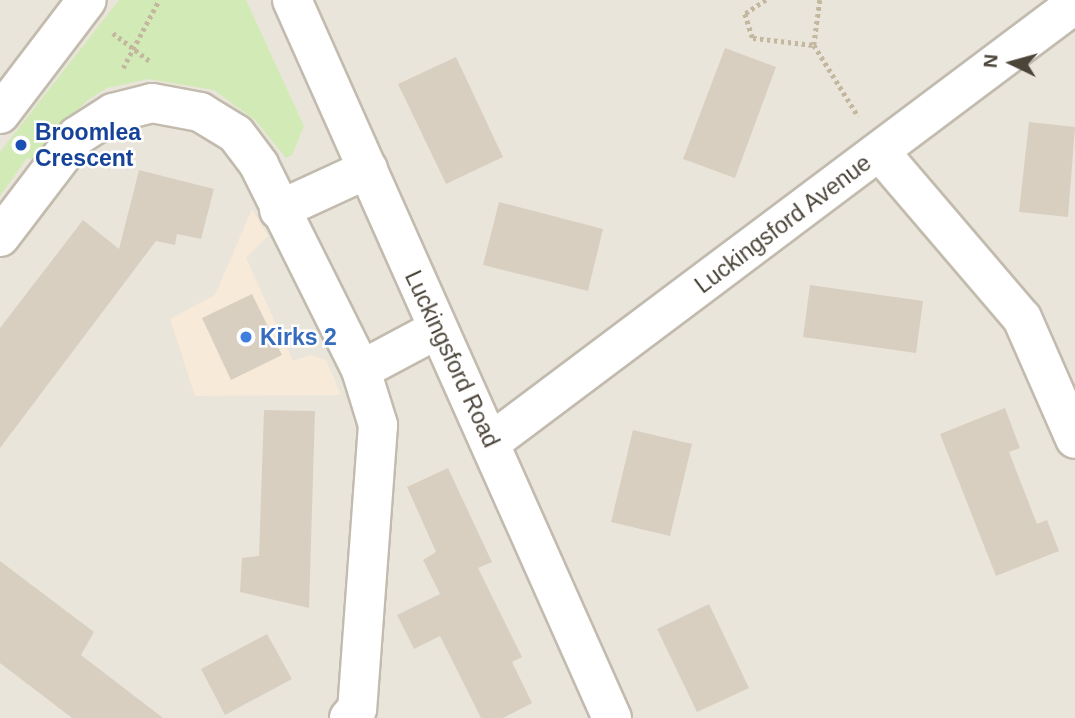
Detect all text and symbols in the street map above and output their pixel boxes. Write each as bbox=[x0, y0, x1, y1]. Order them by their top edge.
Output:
north arrow bbox=[977, 28, 1047, 98]
text: N bbox=[980, 53, 1002, 69]
place label: Broomlea Crescent bbox=[35, 118, 141, 172]
marker: Broomlea Crescent bbox=[13, 137, 29, 153]
street label: Luckingsford Avenue bbox=[689, 148, 877, 300]
street label: Luckingsford Road bbox=[399, 266, 505, 452]
place label: Kirks 2 bbox=[260, 323, 337, 351]
marker: Kirks 2 bbox=[238, 329, 254, 345]

